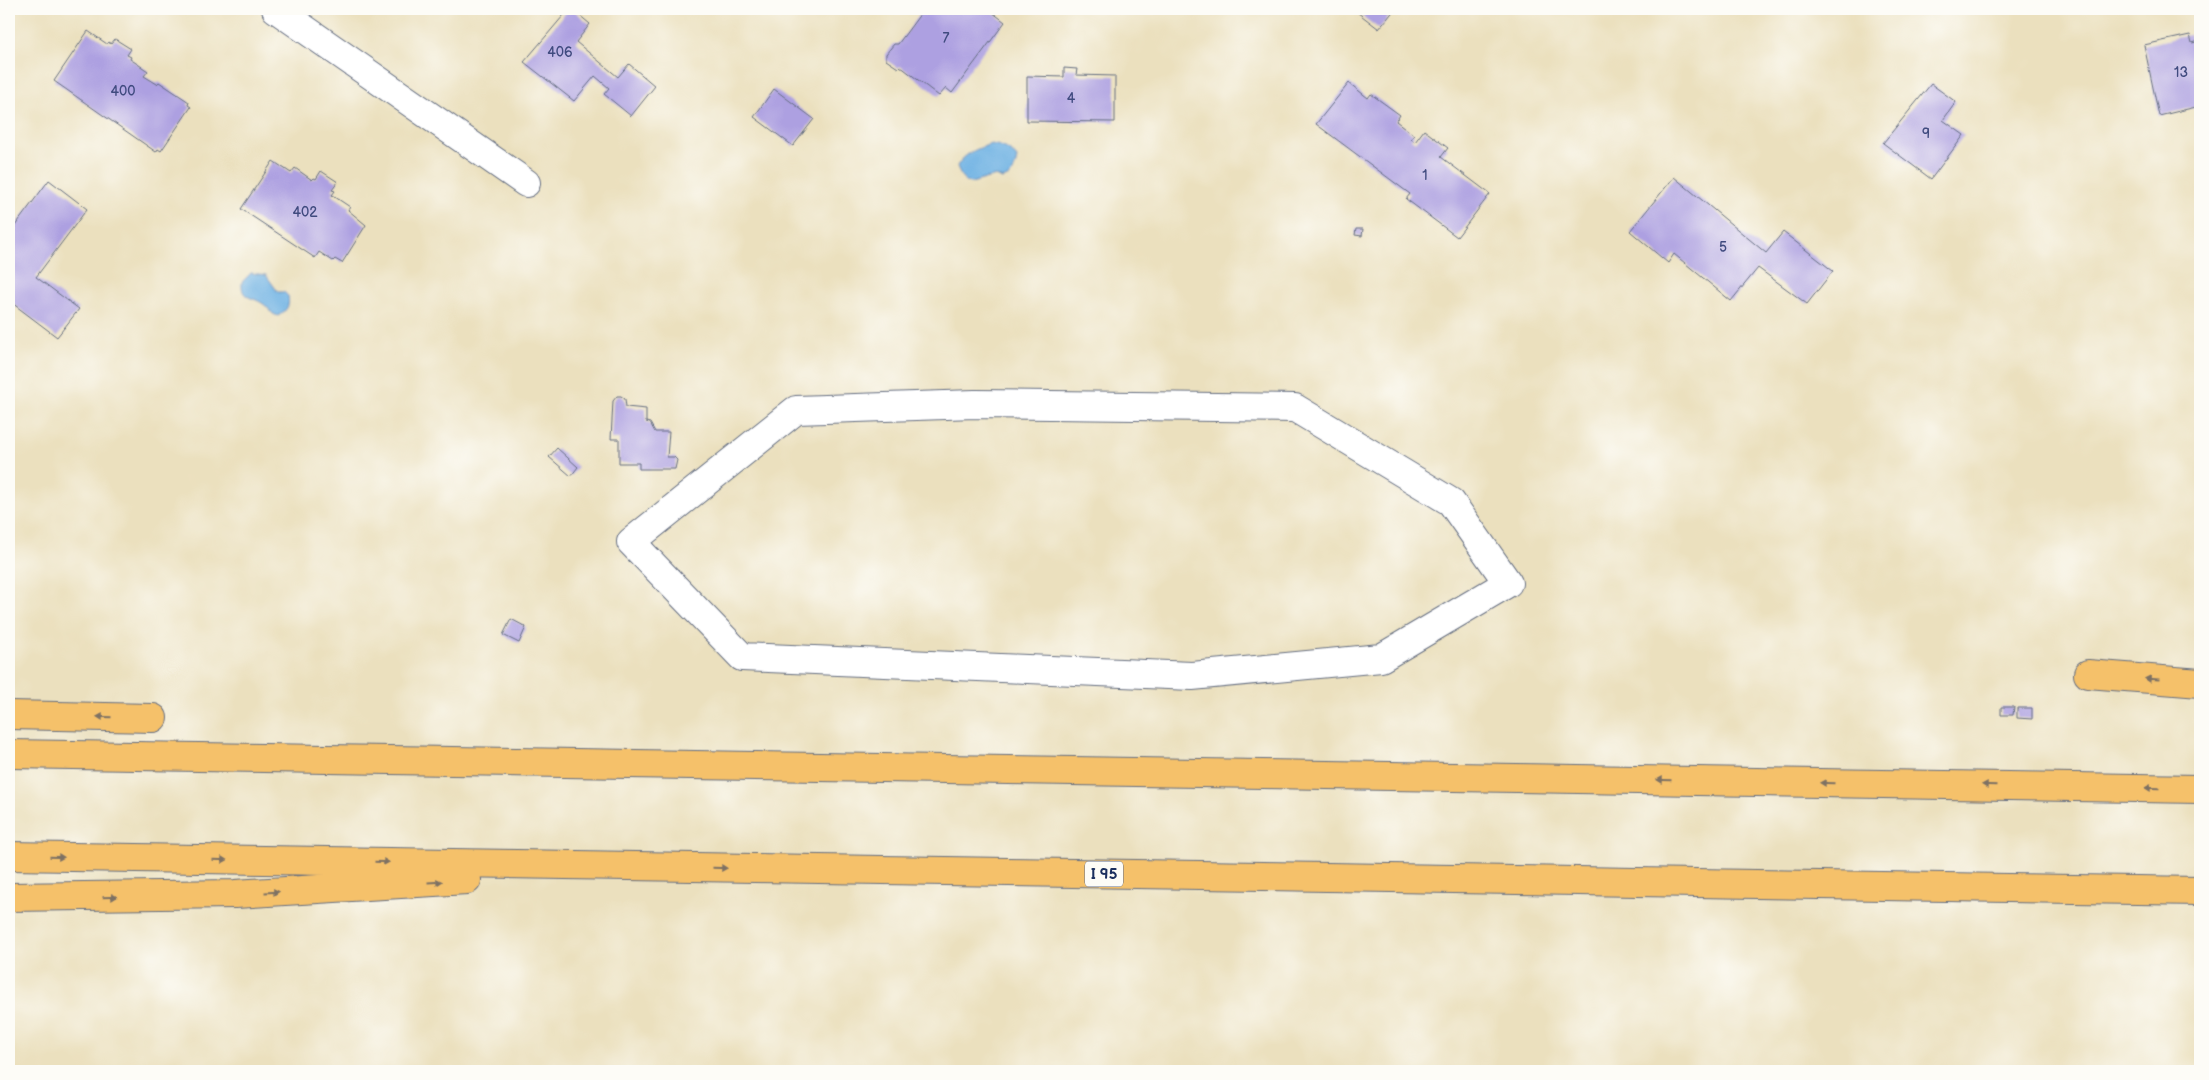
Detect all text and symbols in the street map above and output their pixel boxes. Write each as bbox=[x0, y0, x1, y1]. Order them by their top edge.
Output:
house number: 7 bbox=[943, 30, 950, 47]
house number: 406 bbox=[547, 44, 573, 61]
house number: 13 bbox=[2174, 64, 2188, 81]
house number: 400 bbox=[110, 83, 136, 100]
house number: 4 bbox=[1067, 90, 1076, 107]
house number: 9 bbox=[1922, 125, 1930, 142]
house number: 1 bbox=[1422, 167, 1428, 184]
house number: 402 bbox=[292, 204, 318, 221]
house number: 5 bbox=[1719, 239, 1727, 256]
one-way arrow bbox=[2143, 675, 2159, 683]
one-way arrow bbox=[96, 713, 112, 721]
one-way arrow bbox=[1656, 776, 1672, 784]
one-way arrow bbox=[1818, 778, 1834, 786]
one-way arrow bbox=[1981, 781, 1997, 789]
one-way arrow bbox=[2143, 784, 2159, 792]
one-way arrow bbox=[50, 853, 66, 861]
one-way arrow bbox=[212, 856, 228, 864]
one-way arrow bbox=[375, 859, 391, 867]
road number: I 95 bbox=[1085, 862, 1123, 886]
one-way arrow bbox=[712, 864, 728, 872]
one-way arrow bbox=[427, 878, 443, 886]
one-way arrow bbox=[265, 887, 281, 895]
one-way arrow bbox=[102, 893, 118, 901]

